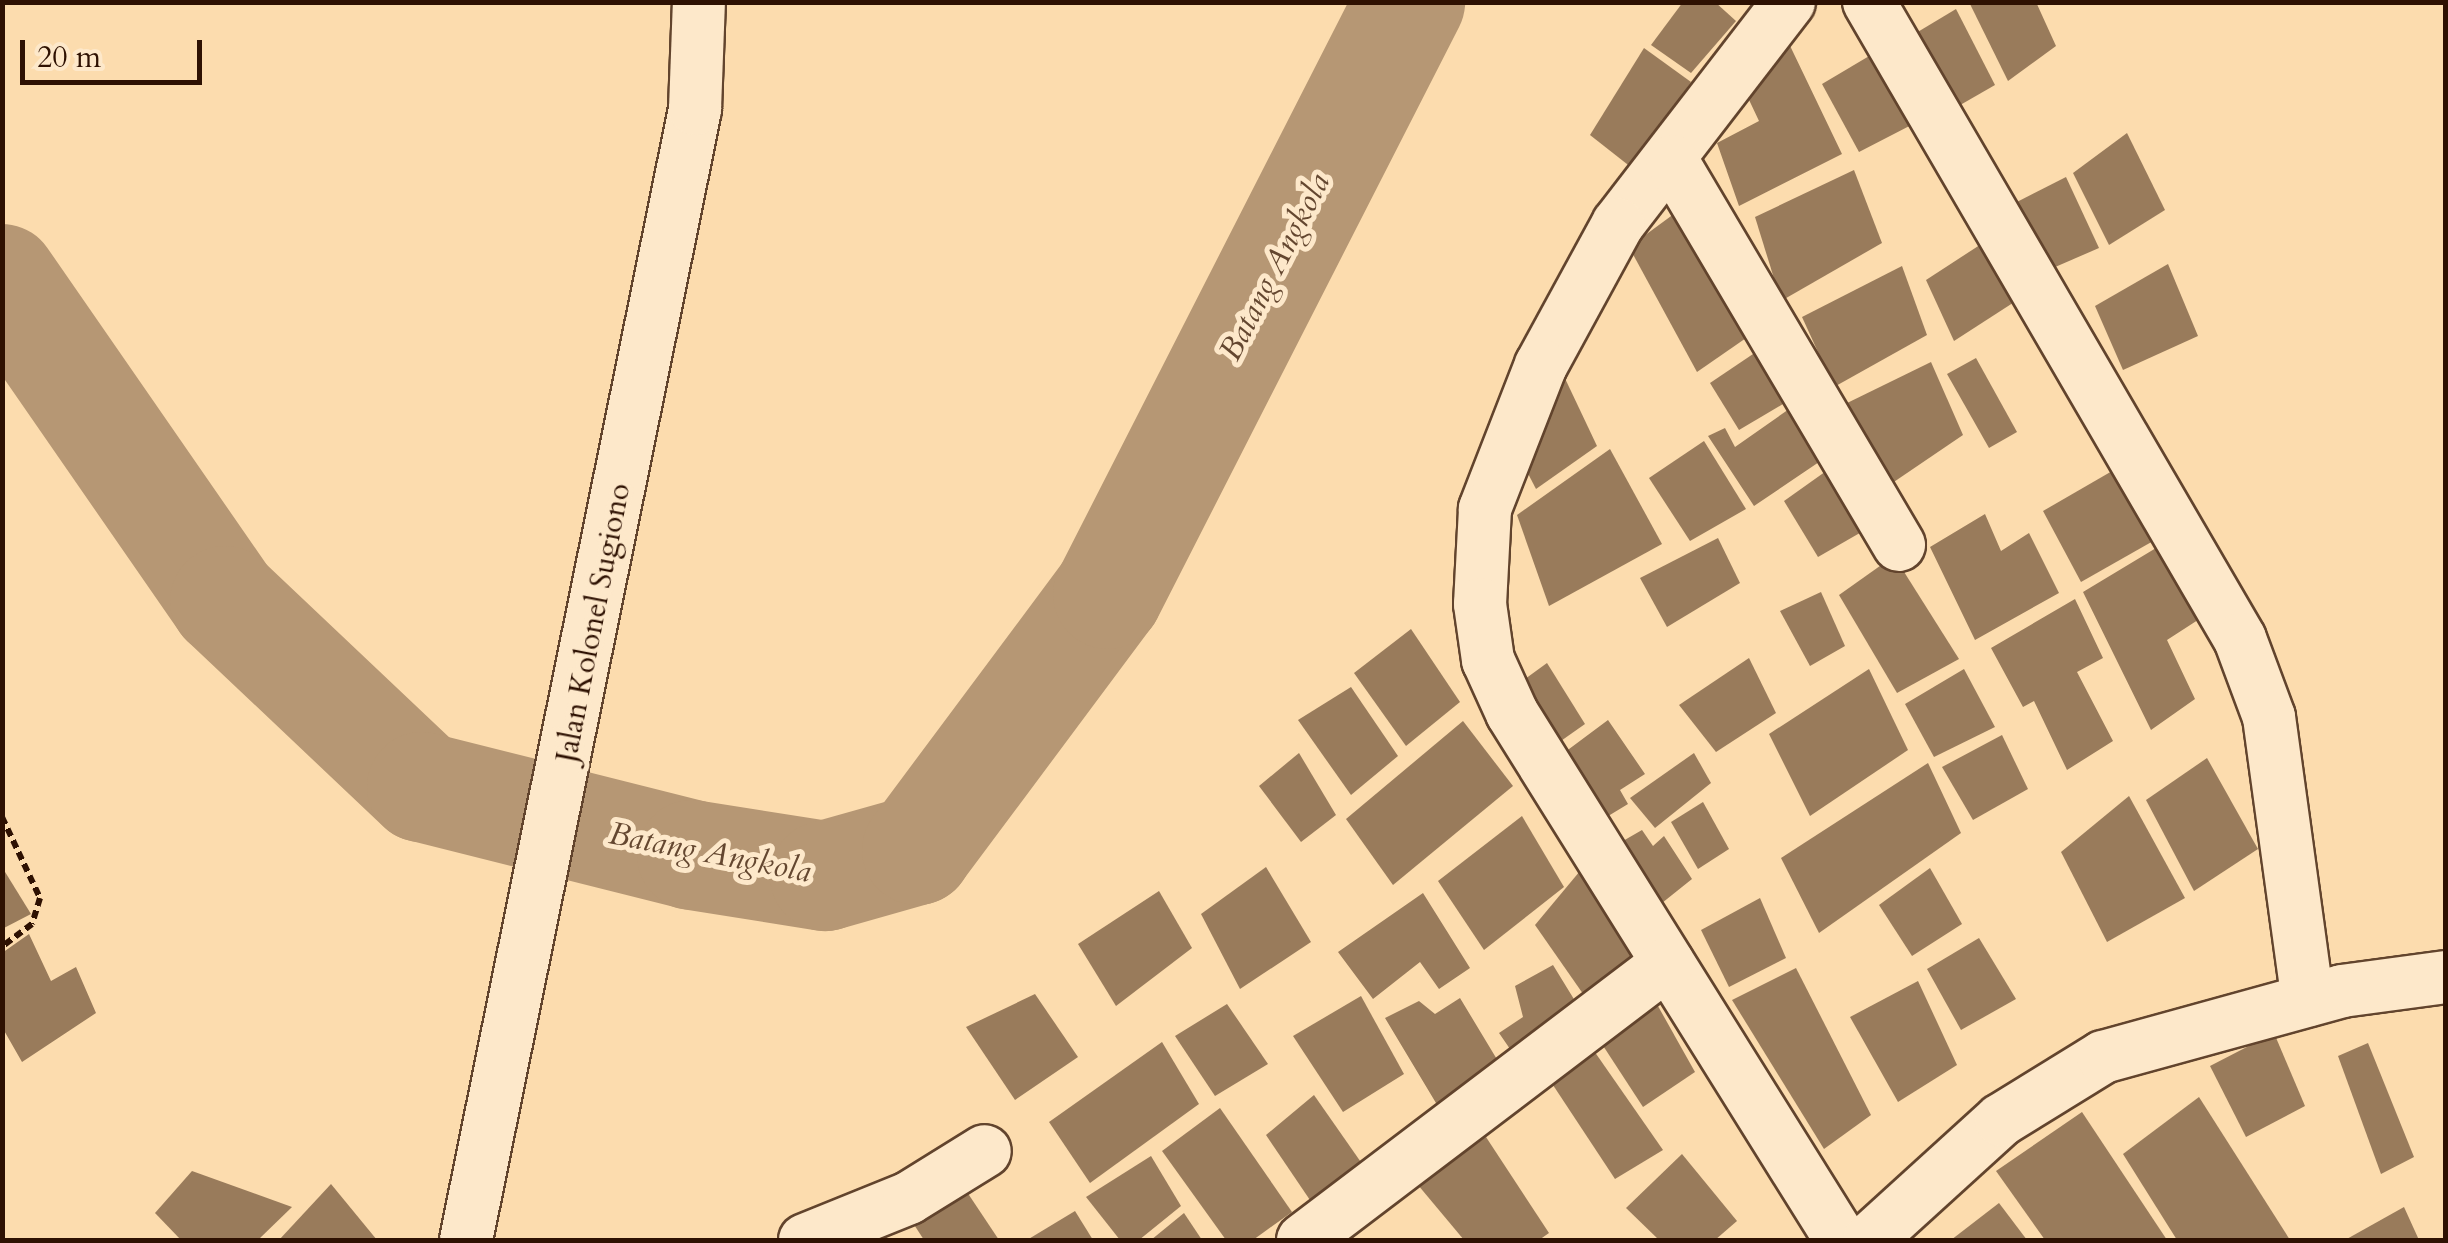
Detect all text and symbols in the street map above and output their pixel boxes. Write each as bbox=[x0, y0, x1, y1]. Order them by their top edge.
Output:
scale bar bbox=[25, 20, 208, 82]
text: 20 m bbox=[37, 37, 101, 78]
water label: Batang Angkola bbox=[1211, 167, 1339, 367]
street label: Jalan Kolonel Sugiono bbox=[549, 480, 639, 766]
water label: Batang Angkola bbox=[606, 815, 814, 891]

